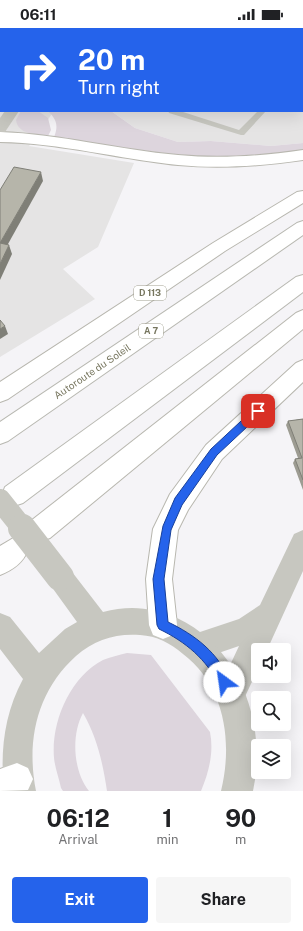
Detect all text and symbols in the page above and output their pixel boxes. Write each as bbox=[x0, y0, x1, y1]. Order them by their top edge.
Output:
text: 06:11 bbox=[20, 6, 56, 23]
text: 20 m bbox=[78, 43, 145, 76]
icon: right bbox=[12, 44, 64, 96]
text: Turn right bbox=[78, 77, 160, 98]
road number: D 113 bbox=[134, 286, 166, 300]
road number: A 7 bbox=[139, 324, 163, 338]
street label: Autoroute du Soleil bbox=[51, 341, 133, 401]
pin bbox=[241, 394, 275, 428]
icon: arrive bbox=[247, 400, 269, 422]
map controls bbox=[251, 643, 291, 779]
button: sound bbox=[251, 643, 291, 683]
position arrow bbox=[203, 661, 245, 703]
button: search bbox=[251, 691, 291, 731]
button: layers bbox=[251, 739, 291, 779]
text: 06:12 bbox=[47, 804, 110, 832]
text: 1 bbox=[162, 804, 173, 832]
text: 90 bbox=[225, 804, 256, 832]
text: Arrival bbox=[58, 832, 98, 847]
text: min bbox=[156, 832, 179, 847]
text: m bbox=[235, 832, 246, 847]
button: Exit bbox=[12, 877, 148, 923]
button: Share bbox=[156, 877, 291, 923]

